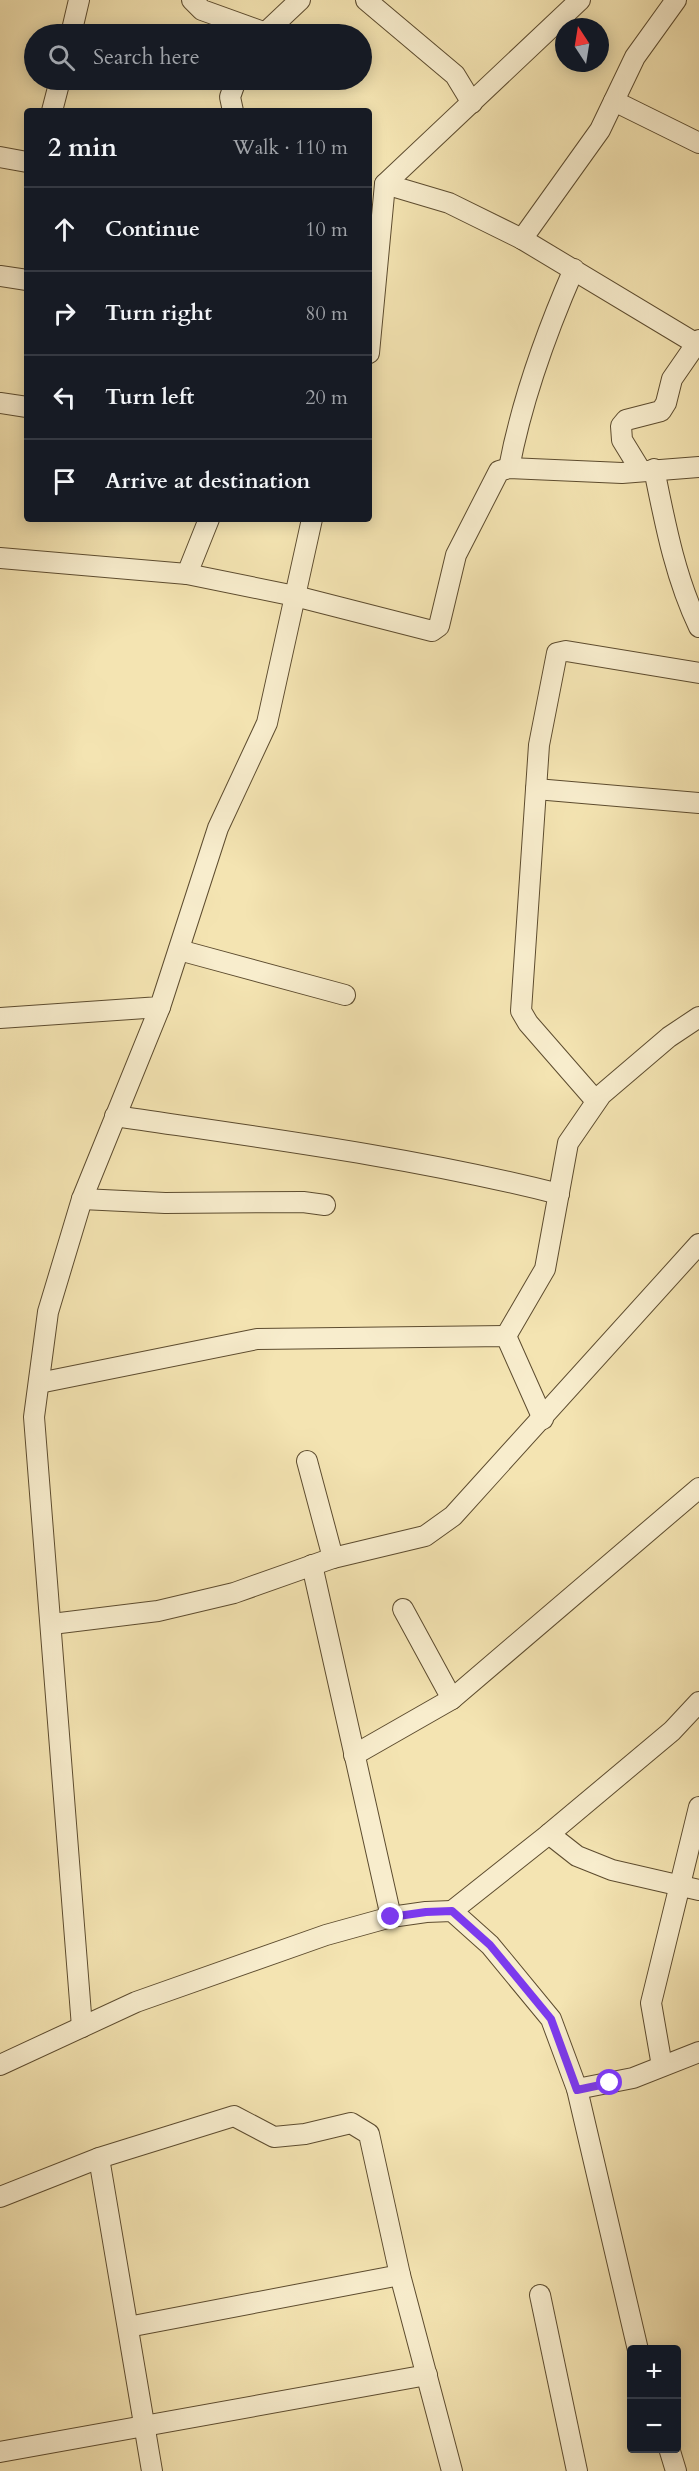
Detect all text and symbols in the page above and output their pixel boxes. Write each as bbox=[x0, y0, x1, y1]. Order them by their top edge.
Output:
north arrow bbox=[555, 18, 609, 72]
search box bbox=[24, 24, 372, 90]
icon: search bbox=[45, 41, 78, 74]
text: Search here bbox=[93, 42, 200, 72]
text: 2 min bbox=[48, 130, 117, 165]
text: Walk · 110 m bbox=[233, 134, 348, 161]
icon: ahead bbox=[48, 213, 81, 246]
text: Continue bbox=[105, 214, 200, 244]
text: 10 m bbox=[305, 216, 348, 243]
icon: right bbox=[48, 297, 81, 330]
text: Turn right bbox=[105, 298, 212, 328]
text: 80 m bbox=[305, 300, 348, 327]
icon: left bbox=[48, 381, 81, 414]
text: Turn left bbox=[105, 382, 194, 412]
text: 20 m bbox=[305, 384, 348, 411]
icon: arrive bbox=[48, 465, 81, 498]
text: Arrive at destination bbox=[105, 466, 310, 496]
route end bbox=[377, 1903, 403, 1929]
route start bbox=[596, 2069, 622, 2095]
map controls bbox=[627, 2345, 681, 2453]
button: + bbox=[627, 2345, 681, 2399]
button: − bbox=[627, 2399, 681, 2453]

